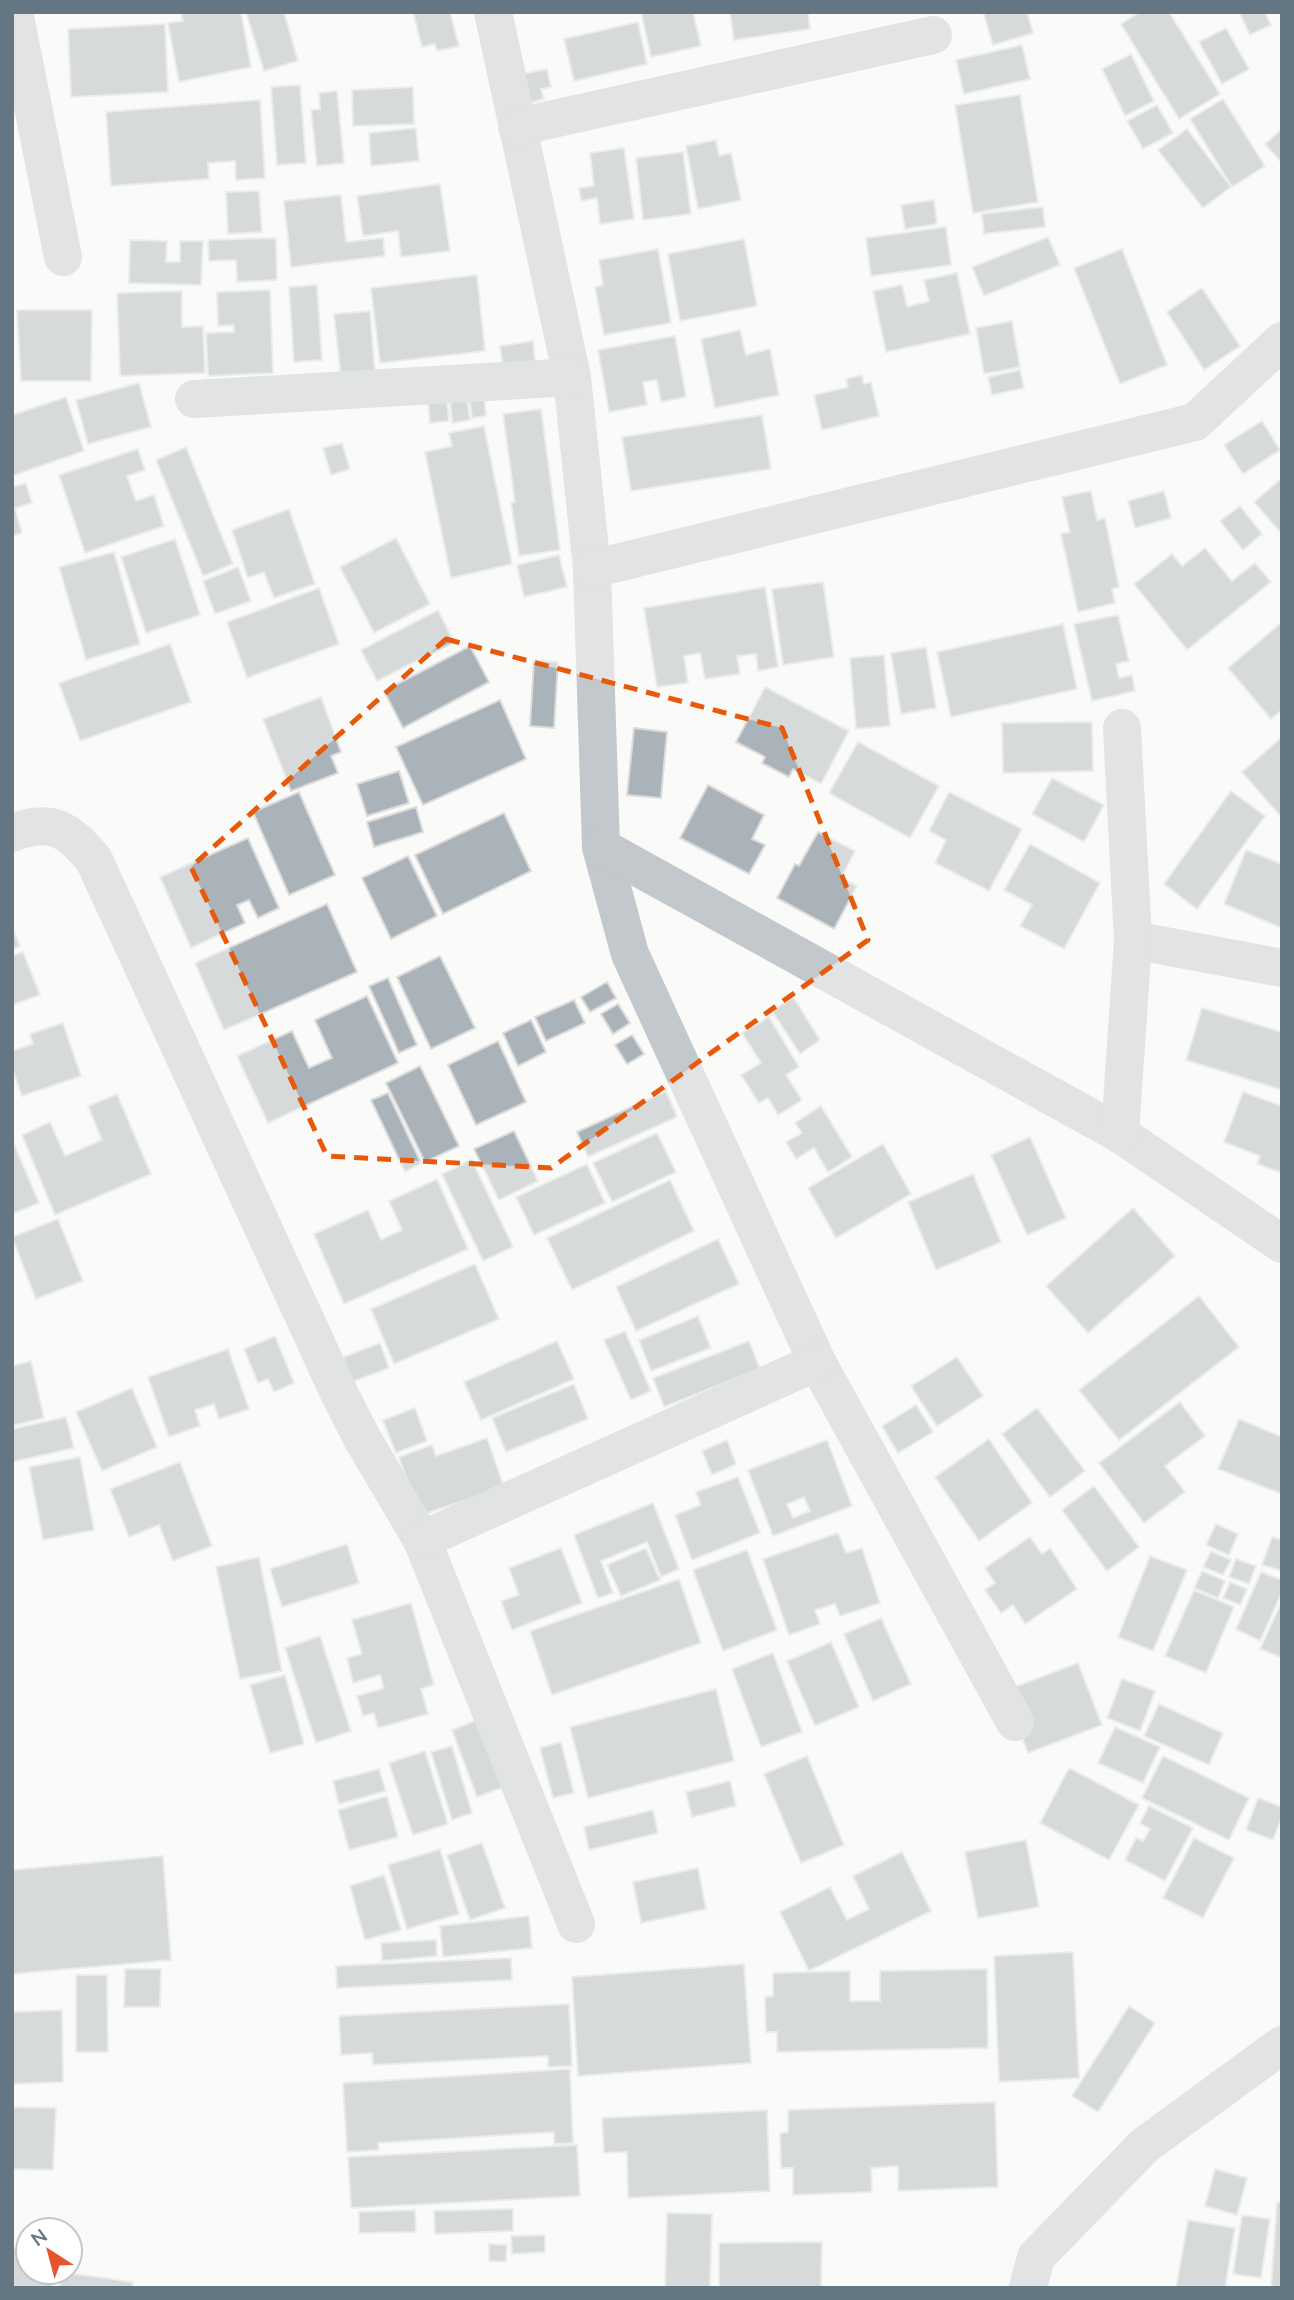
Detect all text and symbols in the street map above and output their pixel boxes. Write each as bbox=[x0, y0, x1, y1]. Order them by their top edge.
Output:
north arrow bbox=[14, 2216, 84, 2286]
text: N bbox=[26, 2223, 53, 2253]

